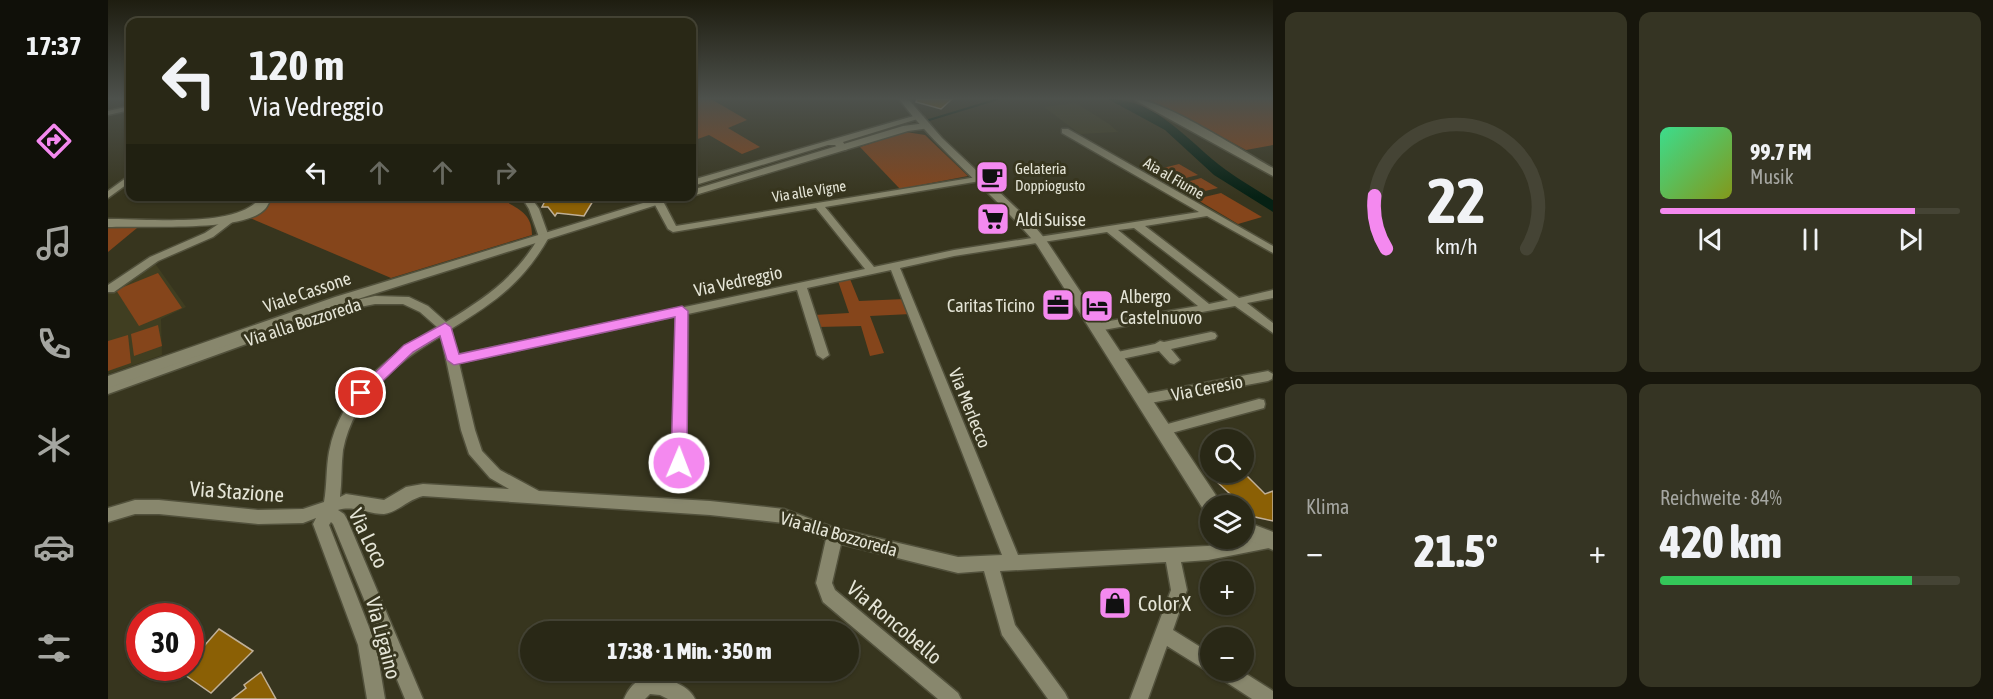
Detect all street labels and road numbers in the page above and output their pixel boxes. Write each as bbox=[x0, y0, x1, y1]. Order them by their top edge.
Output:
street label: Aia al Fiume bbox=[1141, 154, 1208, 202]
street label: Via alle Vigne bbox=[771, 177, 847, 205]
street label: Via Vedreggio bbox=[692, 261, 784, 301]
street label: Viale Cassone bbox=[261, 267, 353, 317]
street label: Via alla Bozzoreda bbox=[242, 293, 364, 351]
street label: Via Merlecco bbox=[945, 365, 995, 451]
street label: Via Ceresio bbox=[1169, 371, 1245, 405]
street label: Via Stazione bbox=[189, 476, 285, 506]
street label: Via Loco bbox=[344, 504, 394, 572]
street label: Via alla Bozzoreda bbox=[778, 507, 900, 561]
street label: Via Roncobello bbox=[843, 575, 947, 669]
street label: Via Ligaino bbox=[362, 594, 406, 682]

